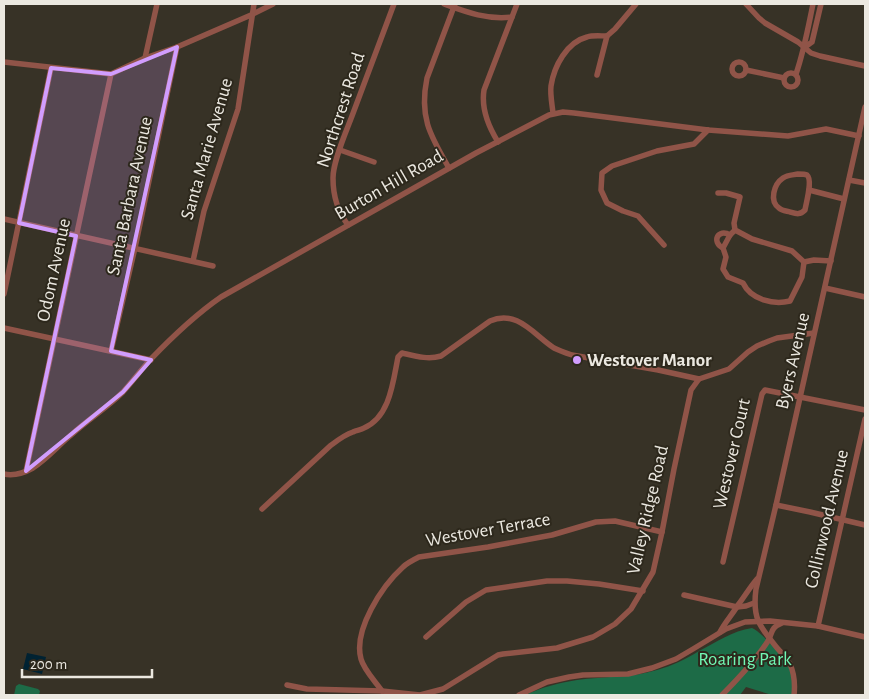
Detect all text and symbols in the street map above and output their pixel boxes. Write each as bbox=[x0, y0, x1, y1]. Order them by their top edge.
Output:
street label: Northcrest Road bbox=[313, 50, 369, 170]
street label: Santa Marie Avenue bbox=[178, 76, 236, 222]
street label: Santa Barbara Avenue bbox=[104, 115, 156, 277]
street label: Burton Hill Road bbox=[332, 146, 447, 224]
street label: Odom Avenue bbox=[34, 217, 74, 323]
street label: Byers Avenue bbox=[773, 311, 813, 411]
place label: Westover Manor bbox=[587, 351, 712, 370]
marker: Westover Manor bbox=[571, 354, 583, 366]
street label: Westover Court bbox=[710, 397, 754, 511]
street label: Valley Ridge Road bbox=[624, 444, 672, 576]
street label: Collinwood Avenue bbox=[802, 448, 852, 590]
street label: Westover Terrace bbox=[424, 510, 552, 550]
scale bar bbox=[22, 646, 152, 678]
park label: Roaring Park bbox=[698, 650, 792, 669]
text: 200 m bbox=[30, 657, 67, 672]

